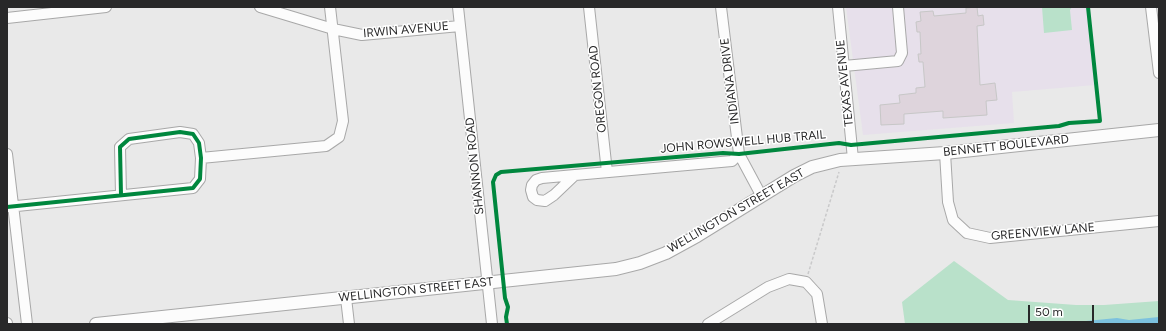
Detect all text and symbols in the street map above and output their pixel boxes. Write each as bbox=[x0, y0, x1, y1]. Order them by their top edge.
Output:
street label: IRWIN AVENUE bbox=[363, 19, 449, 41]
street label: INDIANA DRIVE bbox=[718, 37, 742, 125]
street label: TEXAS AVENUE bbox=[833, 39, 857, 127]
street label: OREGON ROAD bbox=[586, 45, 610, 133]
street label: SHANNON ROAD bbox=[463, 117, 487, 215]
street label: JOHN ROWSWELL HUB TRAIL bbox=[660, 128, 826, 156]
street label: BENNETT BOULEVARD bbox=[942, 132, 1070, 160]
street label: WELLINGTON STREET EAST bbox=[665, 166, 807, 256]
street label: GREENVIEW LANE bbox=[991, 220, 1095, 244]
street label: WELLINGTON STREET EAST bbox=[338, 275, 494, 305]
scale bar bbox=[1030, 297, 1096, 323]
text: 50 m bbox=[1035, 305, 1063, 319]

